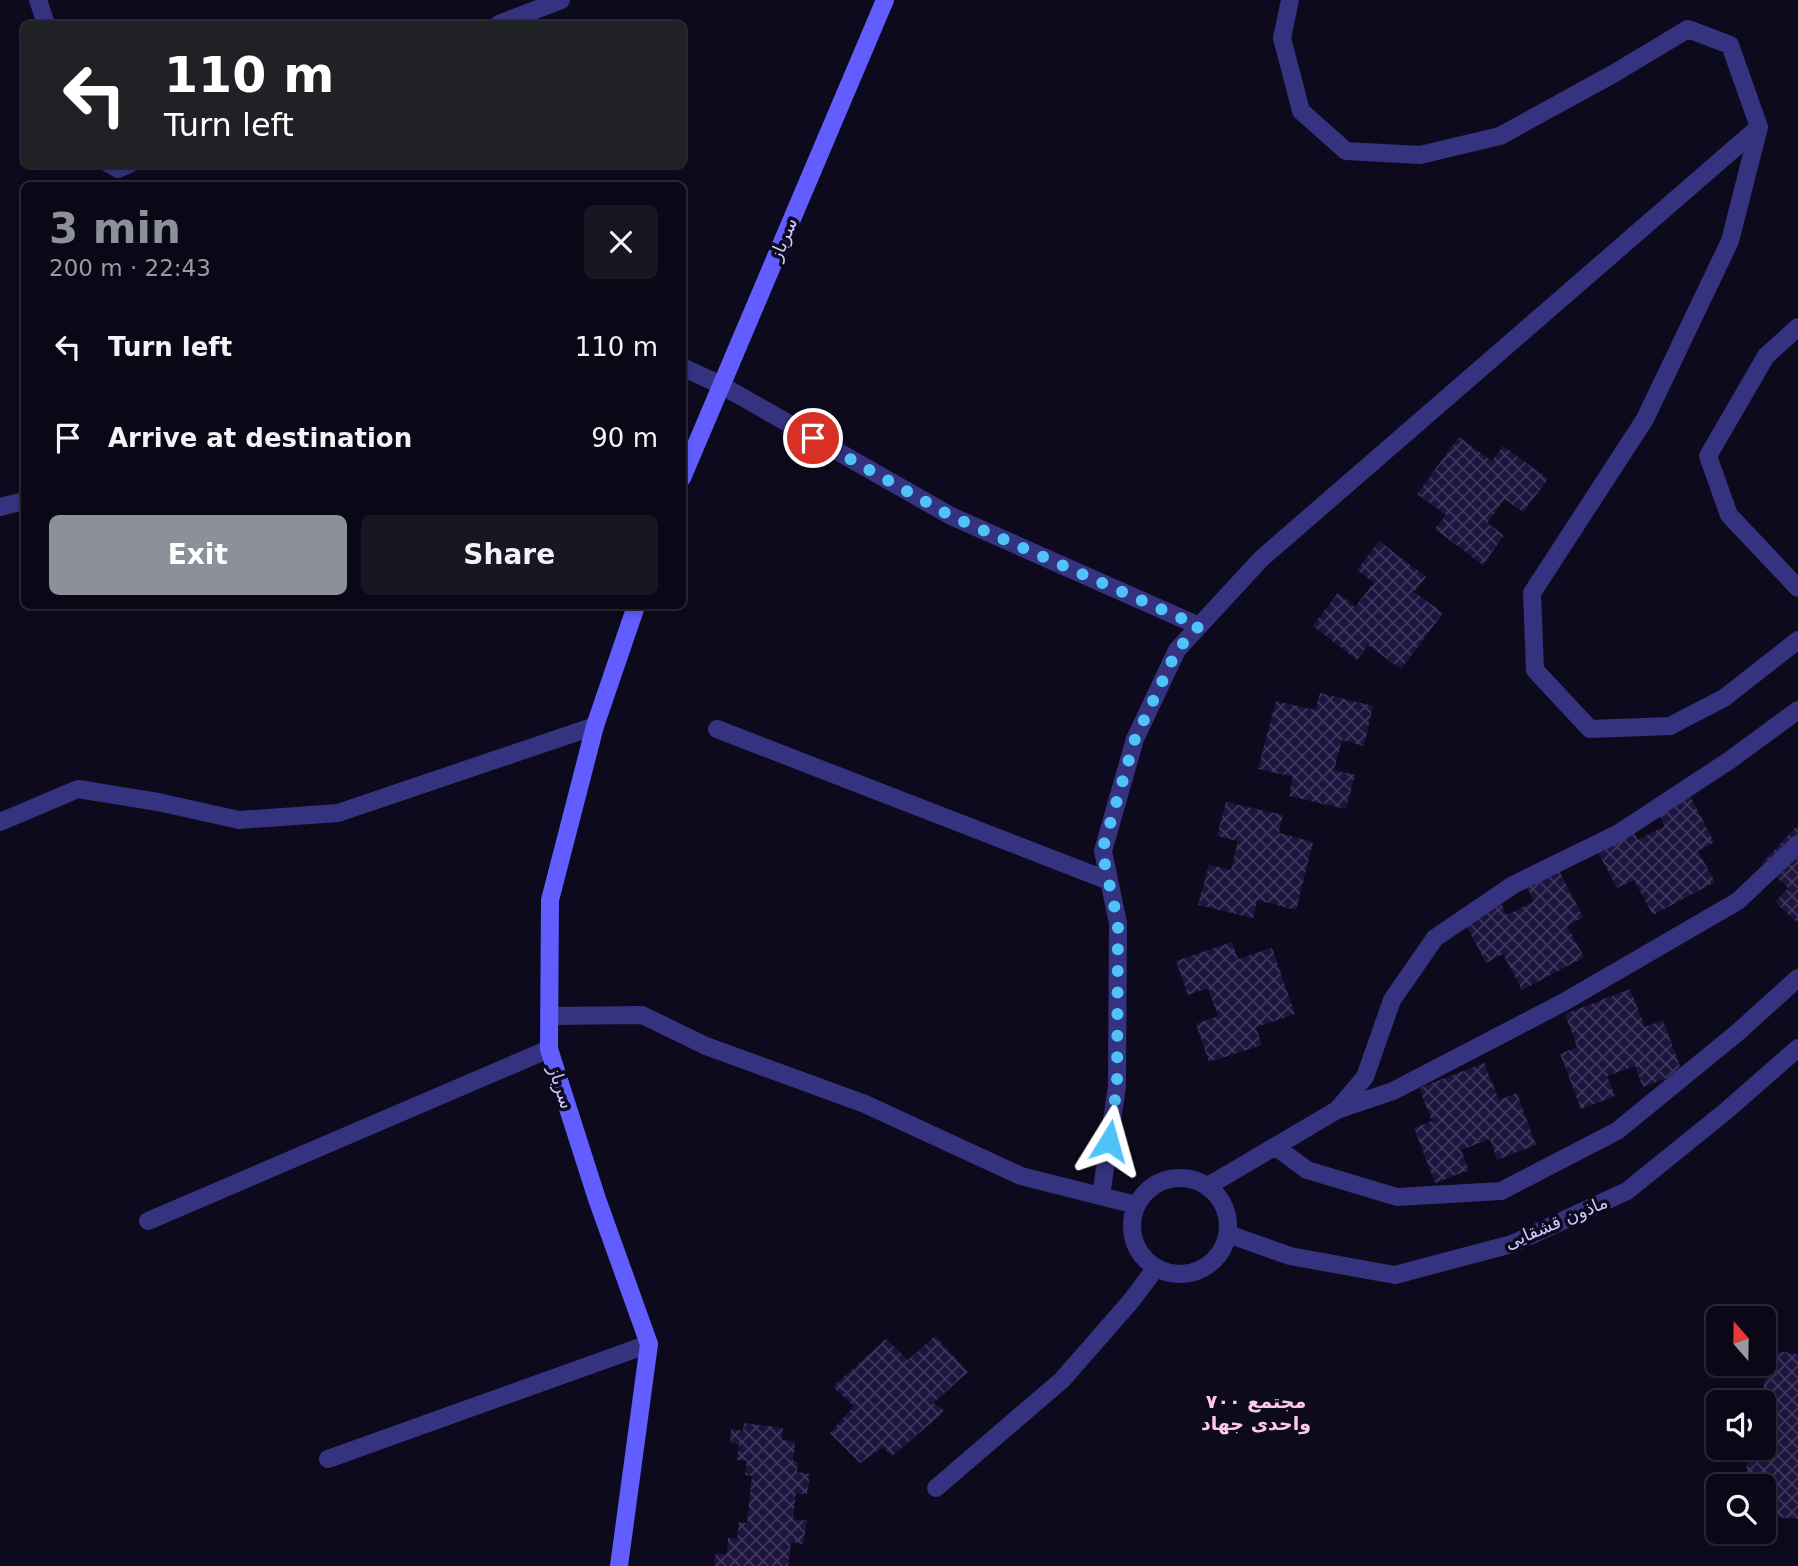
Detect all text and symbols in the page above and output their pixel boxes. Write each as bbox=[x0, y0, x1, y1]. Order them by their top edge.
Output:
text: 110 m bbox=[164, 47, 334, 104]
icon: left bbox=[49, 49, 140, 140]
text: Turn left bbox=[164, 106, 294, 144]
text: 3 min bbox=[49, 204, 181, 253]
button: close bbox=[584, 205, 658, 279]
street label: سرباز bbox=[764, 215, 802, 265]
text: 200 m · 22:43 bbox=[49, 255, 211, 281]
icon: left bbox=[49, 328, 87, 366]
text: Turn left bbox=[108, 332, 232, 362]
text: 110 m bbox=[575, 332, 658, 362]
pin bbox=[783, 408, 843, 468]
icon: arrive bbox=[49, 419, 87, 457]
icon: arrive bbox=[794, 419, 832, 457]
text: Arrive at destination bbox=[108, 423, 412, 453]
text: 90 m bbox=[591, 423, 658, 453]
button: Exit bbox=[49, 515, 347, 595]
button: Share bbox=[361, 515, 658, 595]
street label: سرباز bbox=[543, 1062, 578, 1112]
position arrow bbox=[1072, 1104, 1146, 1178]
street label: ماذون قشقایی bbox=[1501, 1191, 1611, 1254]
north arrow bbox=[1706, 1306, 1776, 1376]
map controls bbox=[1706, 1306, 1776, 1544]
district label: مجتمع ۷۰۰ واحدی جهاد bbox=[1201, 1390, 1311, 1435]
button: sound bbox=[1706, 1390, 1776, 1460]
button: search bbox=[1706, 1474, 1776, 1544]

